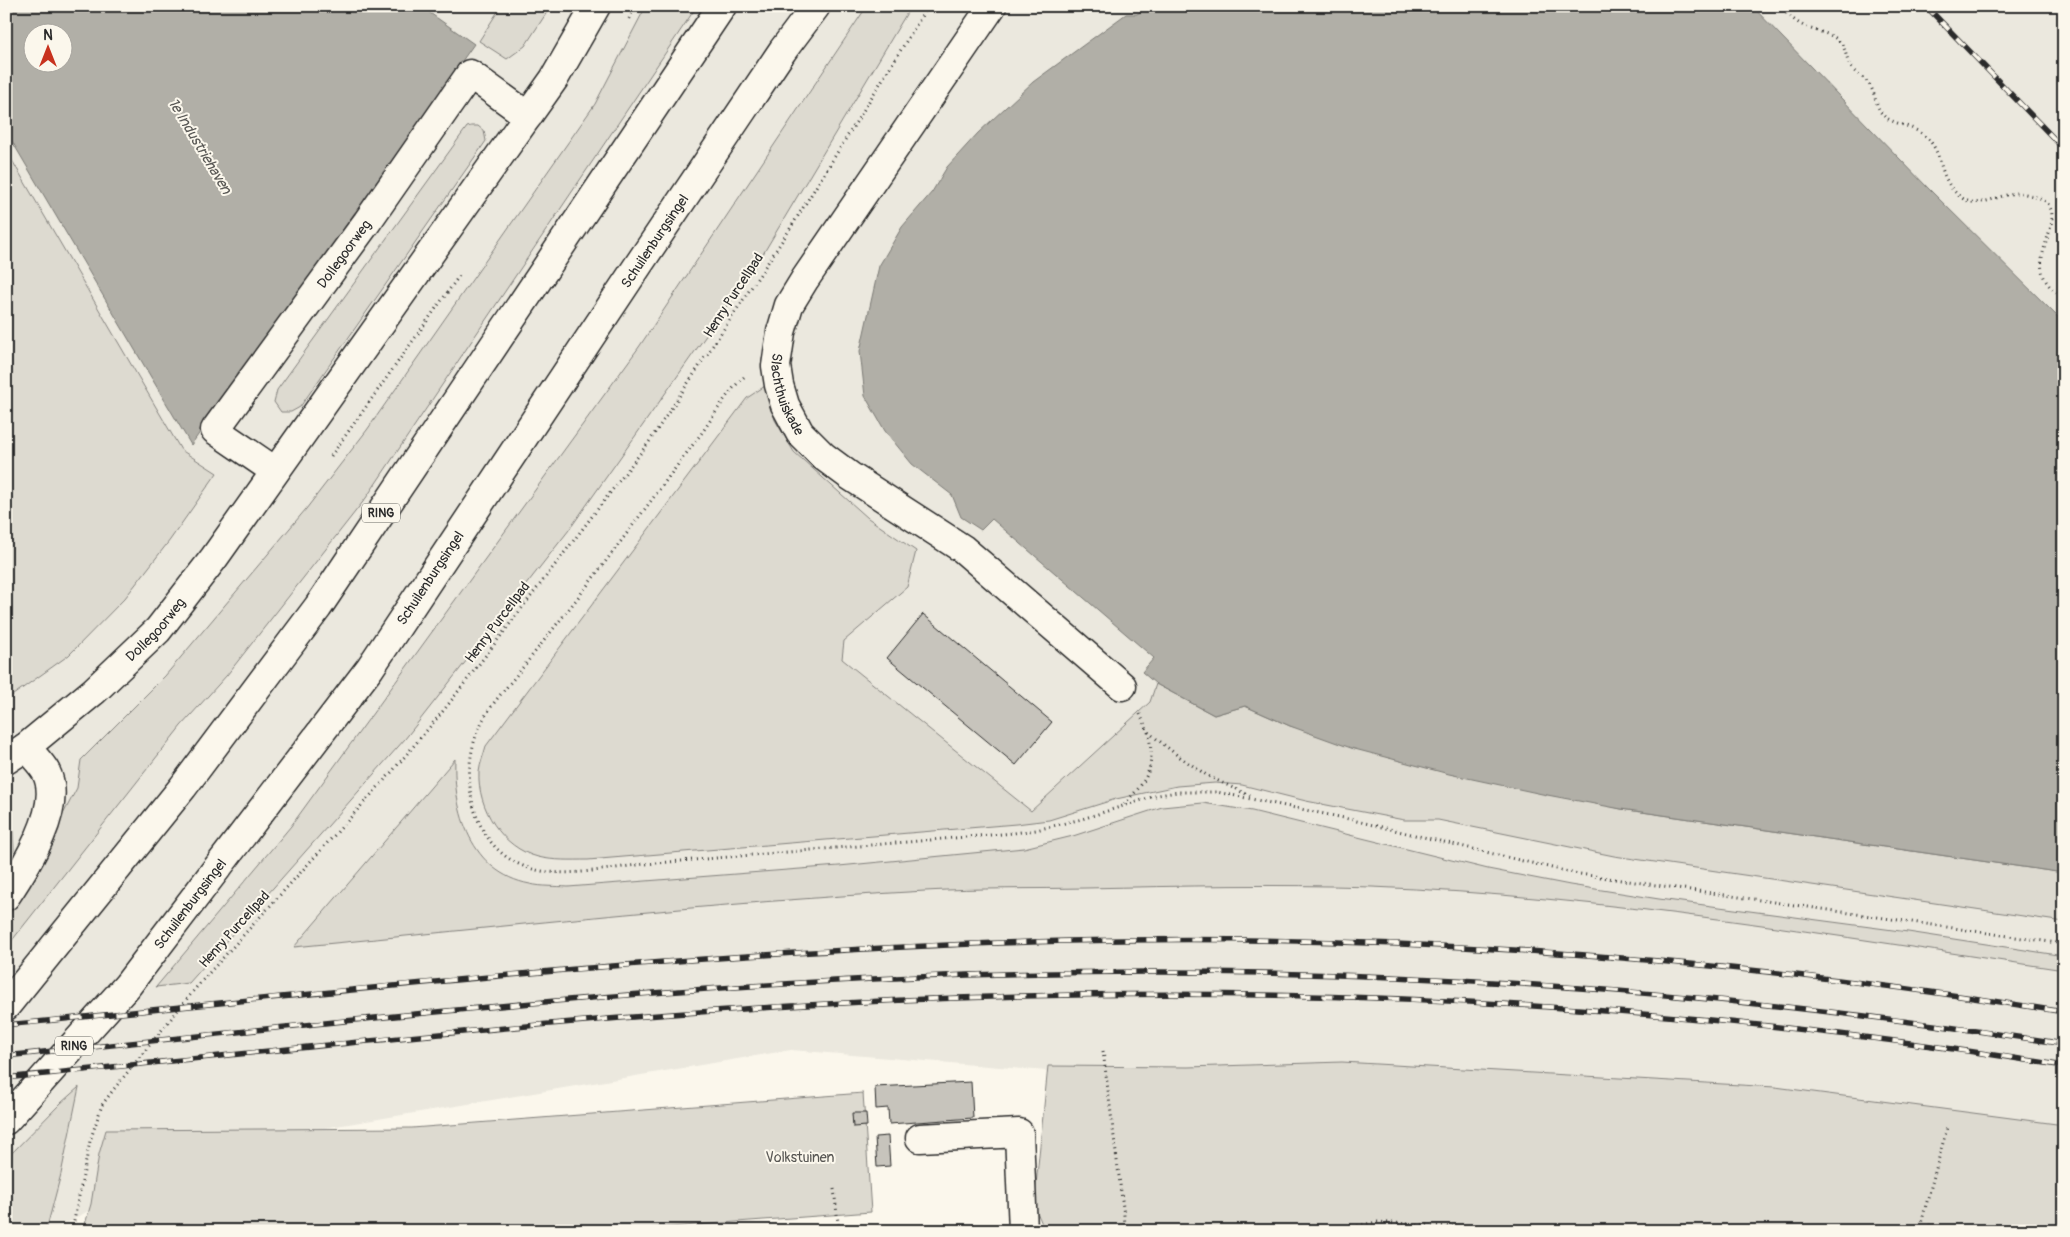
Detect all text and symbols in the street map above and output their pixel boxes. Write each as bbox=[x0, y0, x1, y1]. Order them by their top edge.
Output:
north arrow bbox=[22, 22, 72, 72]
text: N bbox=[43, 27, 53, 44]
water label: 1e Industriehaven bbox=[163, 95, 236, 199]
street label: Schuilenburgsingel bbox=[618, 191, 692, 291]
street label: Dollegoorweg bbox=[314, 217, 375, 291]
street label: Henry Purcellpad bbox=[700, 250, 767, 341]
street label: Slachthuiskade bbox=[767, 352, 808, 438]
road number: RING bbox=[362, 503, 400, 522]
street label: Schuilenburgsingel bbox=[393, 528, 468, 628]
street label: Henry Purcellpad bbox=[461, 578, 534, 666]
street label: Dollegoorweg bbox=[122, 594, 189, 665]
street label: Schuilenburgsingel bbox=[150, 856, 230, 953]
street label: Henry Purcellpad bbox=[196, 887, 273, 971]
road number: RING bbox=[55, 1036, 93, 1056]
park label: Volkstuinen bbox=[766, 1149, 834, 1166]

